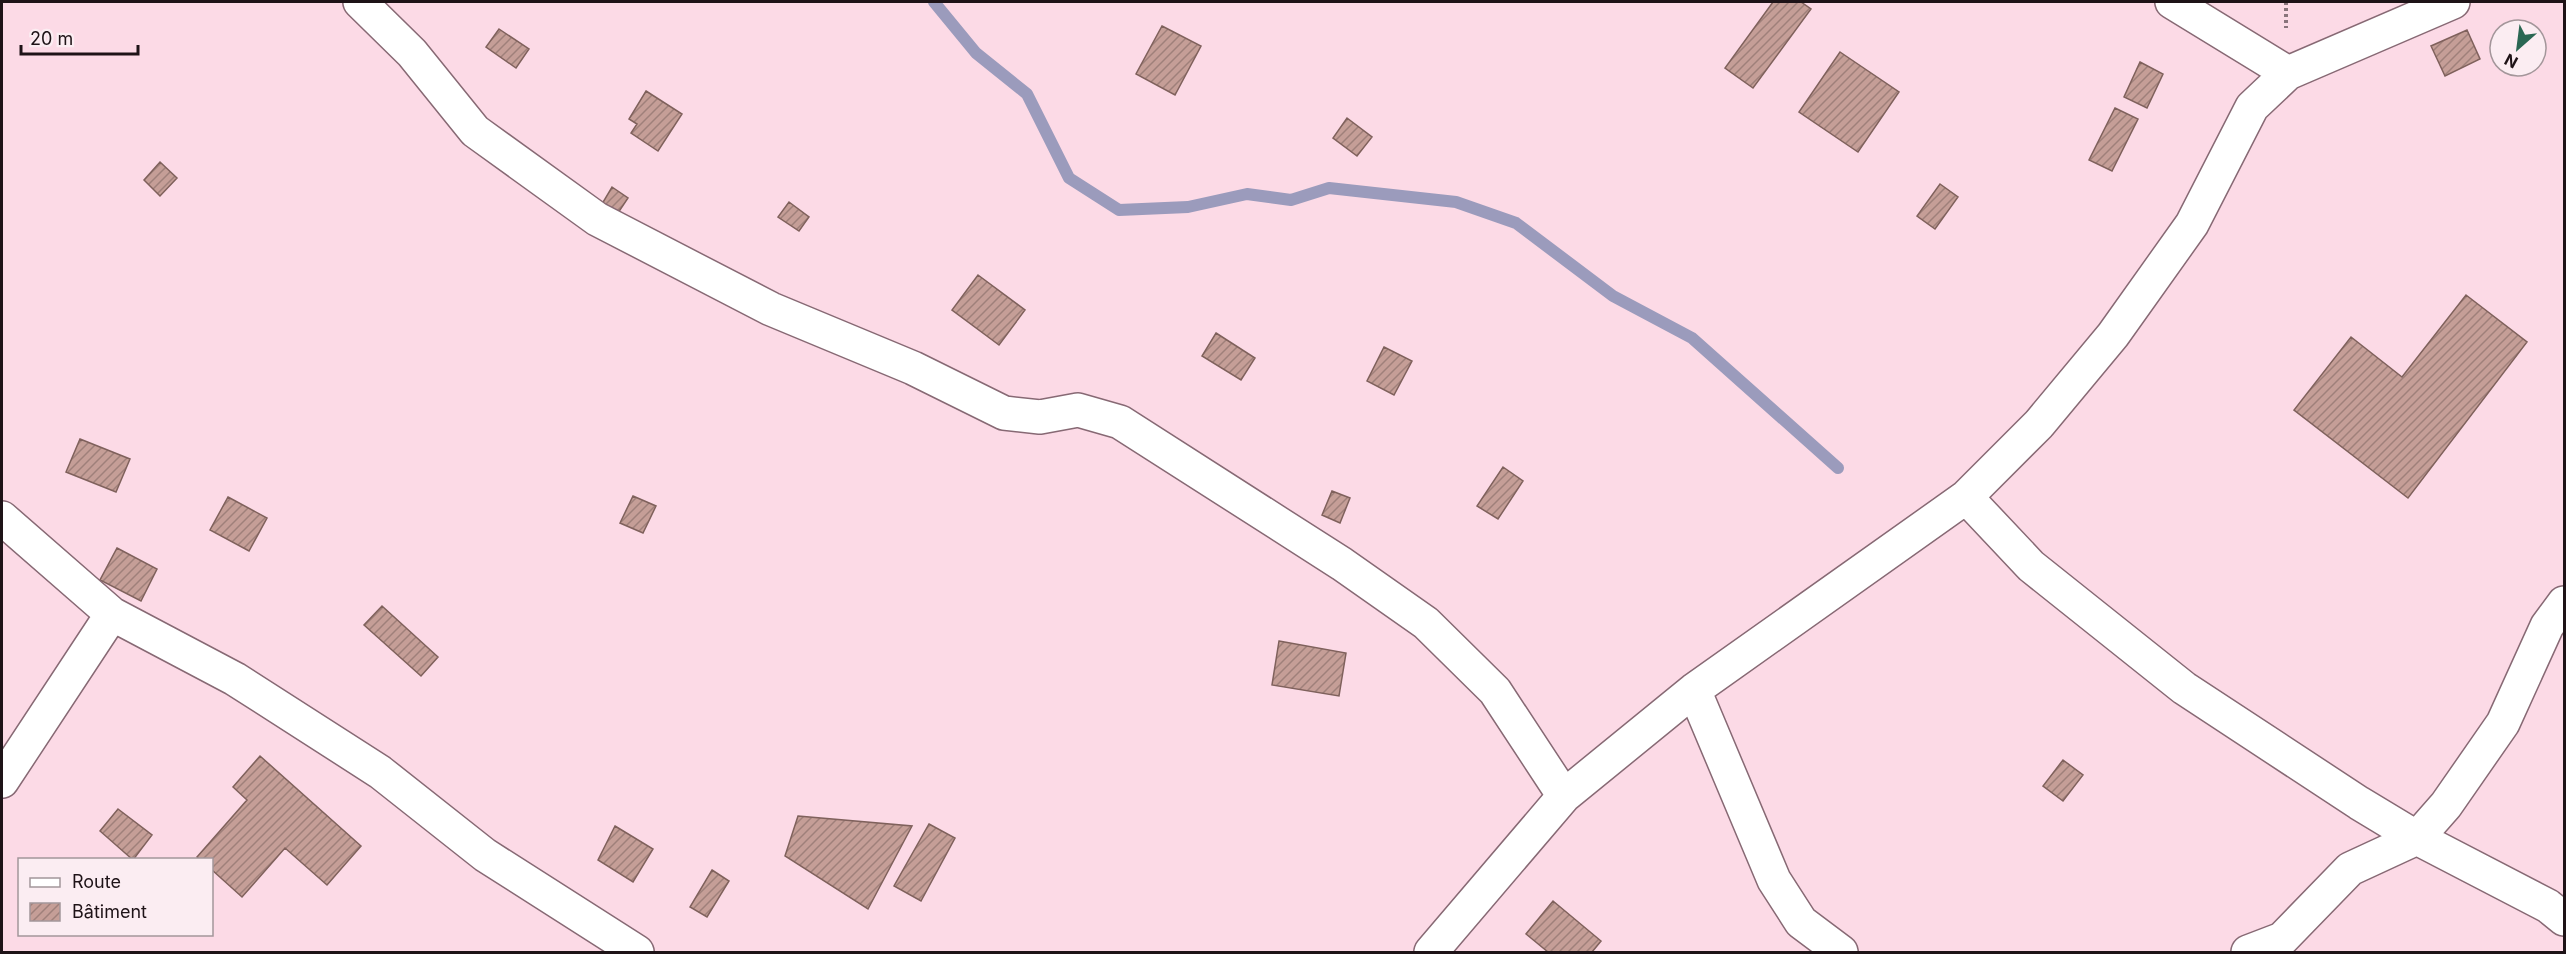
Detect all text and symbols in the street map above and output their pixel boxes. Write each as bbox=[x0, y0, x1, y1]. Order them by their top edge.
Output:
scale bar bbox=[21, 18, 138, 56]
north arrow bbox=[2488, 18, 2548, 78]
text: 20 m bbox=[30, 28, 73, 49]
text: N bbox=[2501, 50, 2521, 73]
legend bbox=[18, 858, 213, 936]
text: Route bbox=[72, 871, 121, 892]
text: Bâtiment bbox=[72, 901, 147, 922]

